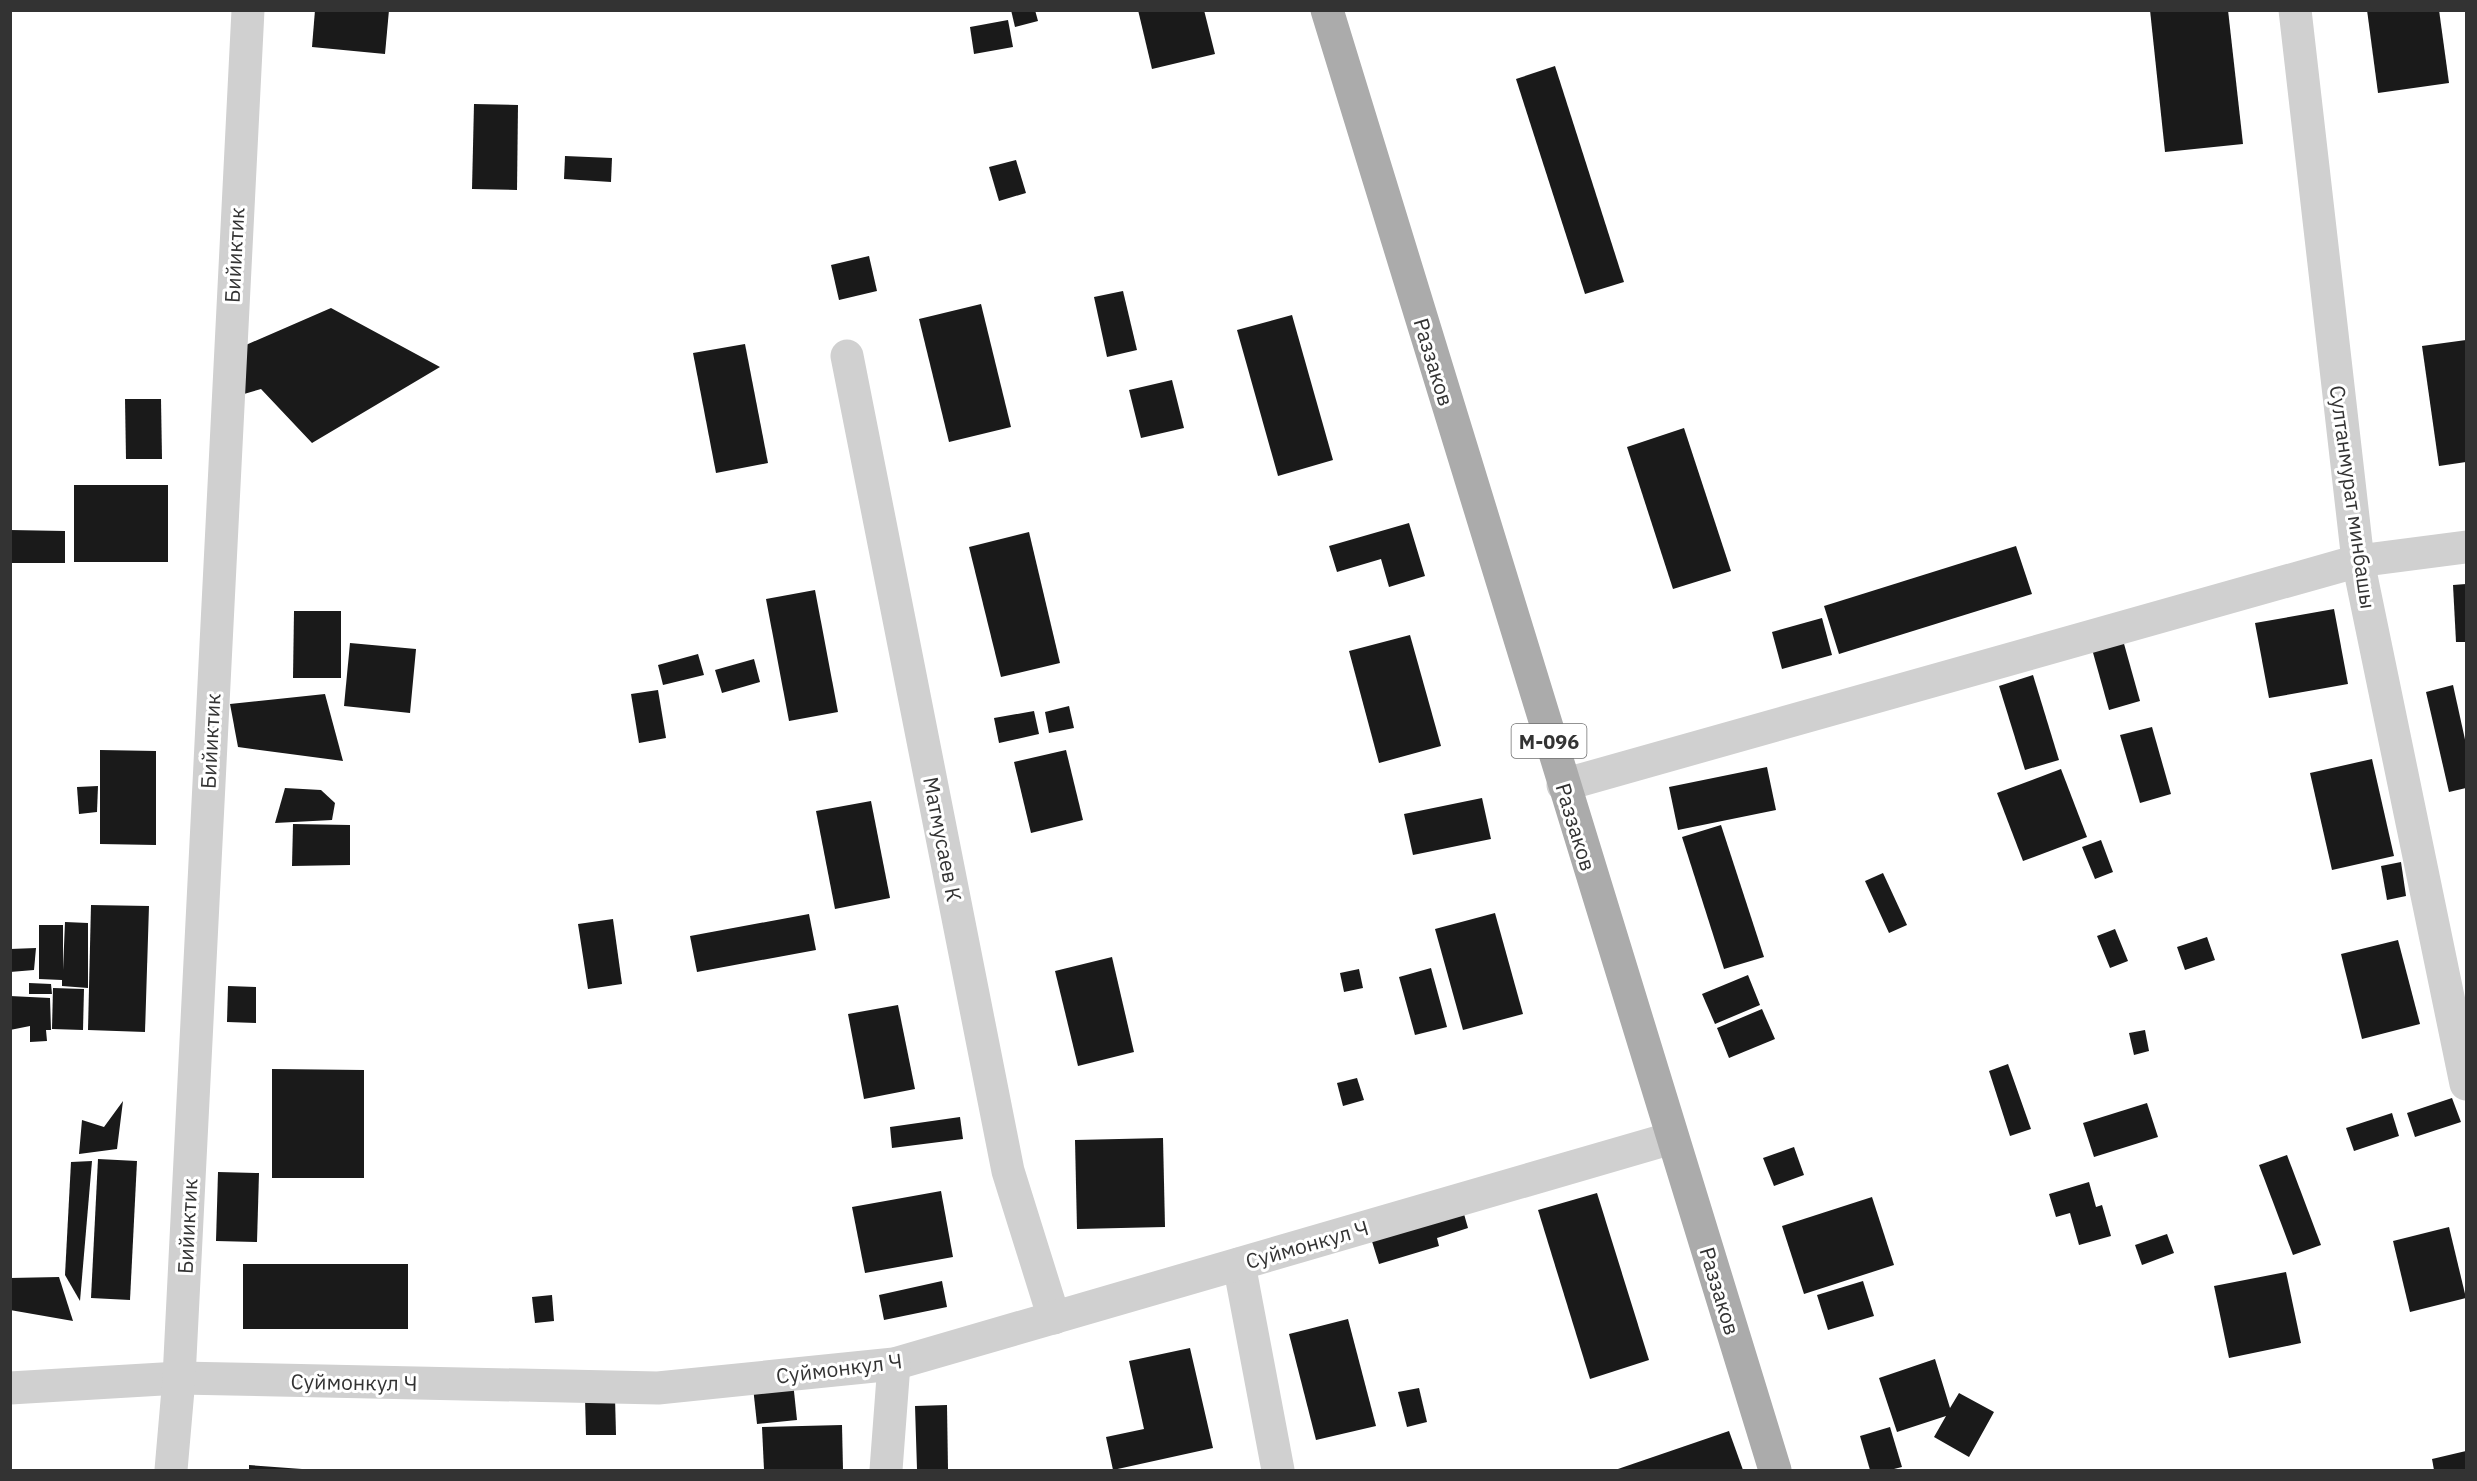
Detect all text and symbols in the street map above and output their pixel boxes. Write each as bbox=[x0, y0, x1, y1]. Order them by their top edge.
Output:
street label: Бийиктик bbox=[218, 206, 250, 304]
street label: Раззаков bbox=[1407, 315, 1461, 409]
street label: Султанмурат минбашы bbox=[2323, 383, 2383, 611]
street label: Бийиктик bbox=[194, 692, 226, 790]
road number: М-096 bbox=[1512, 724, 1586, 758]
street label: Матмусаев К bbox=[917, 774, 969, 904]
street label: Раззаков bbox=[1549, 780, 1603, 874]
street label: Бийиктик bbox=[171, 1177, 203, 1275]
street label: Суймонкул Ч bbox=[1242, 1213, 1372, 1275]
street label: Раззаков bbox=[1693, 1244, 1747, 1338]
street label: Суймонкул Ч bbox=[774, 1346, 904, 1390]
street label: Суймонкул Ч bbox=[290, 1367, 418, 1397]

